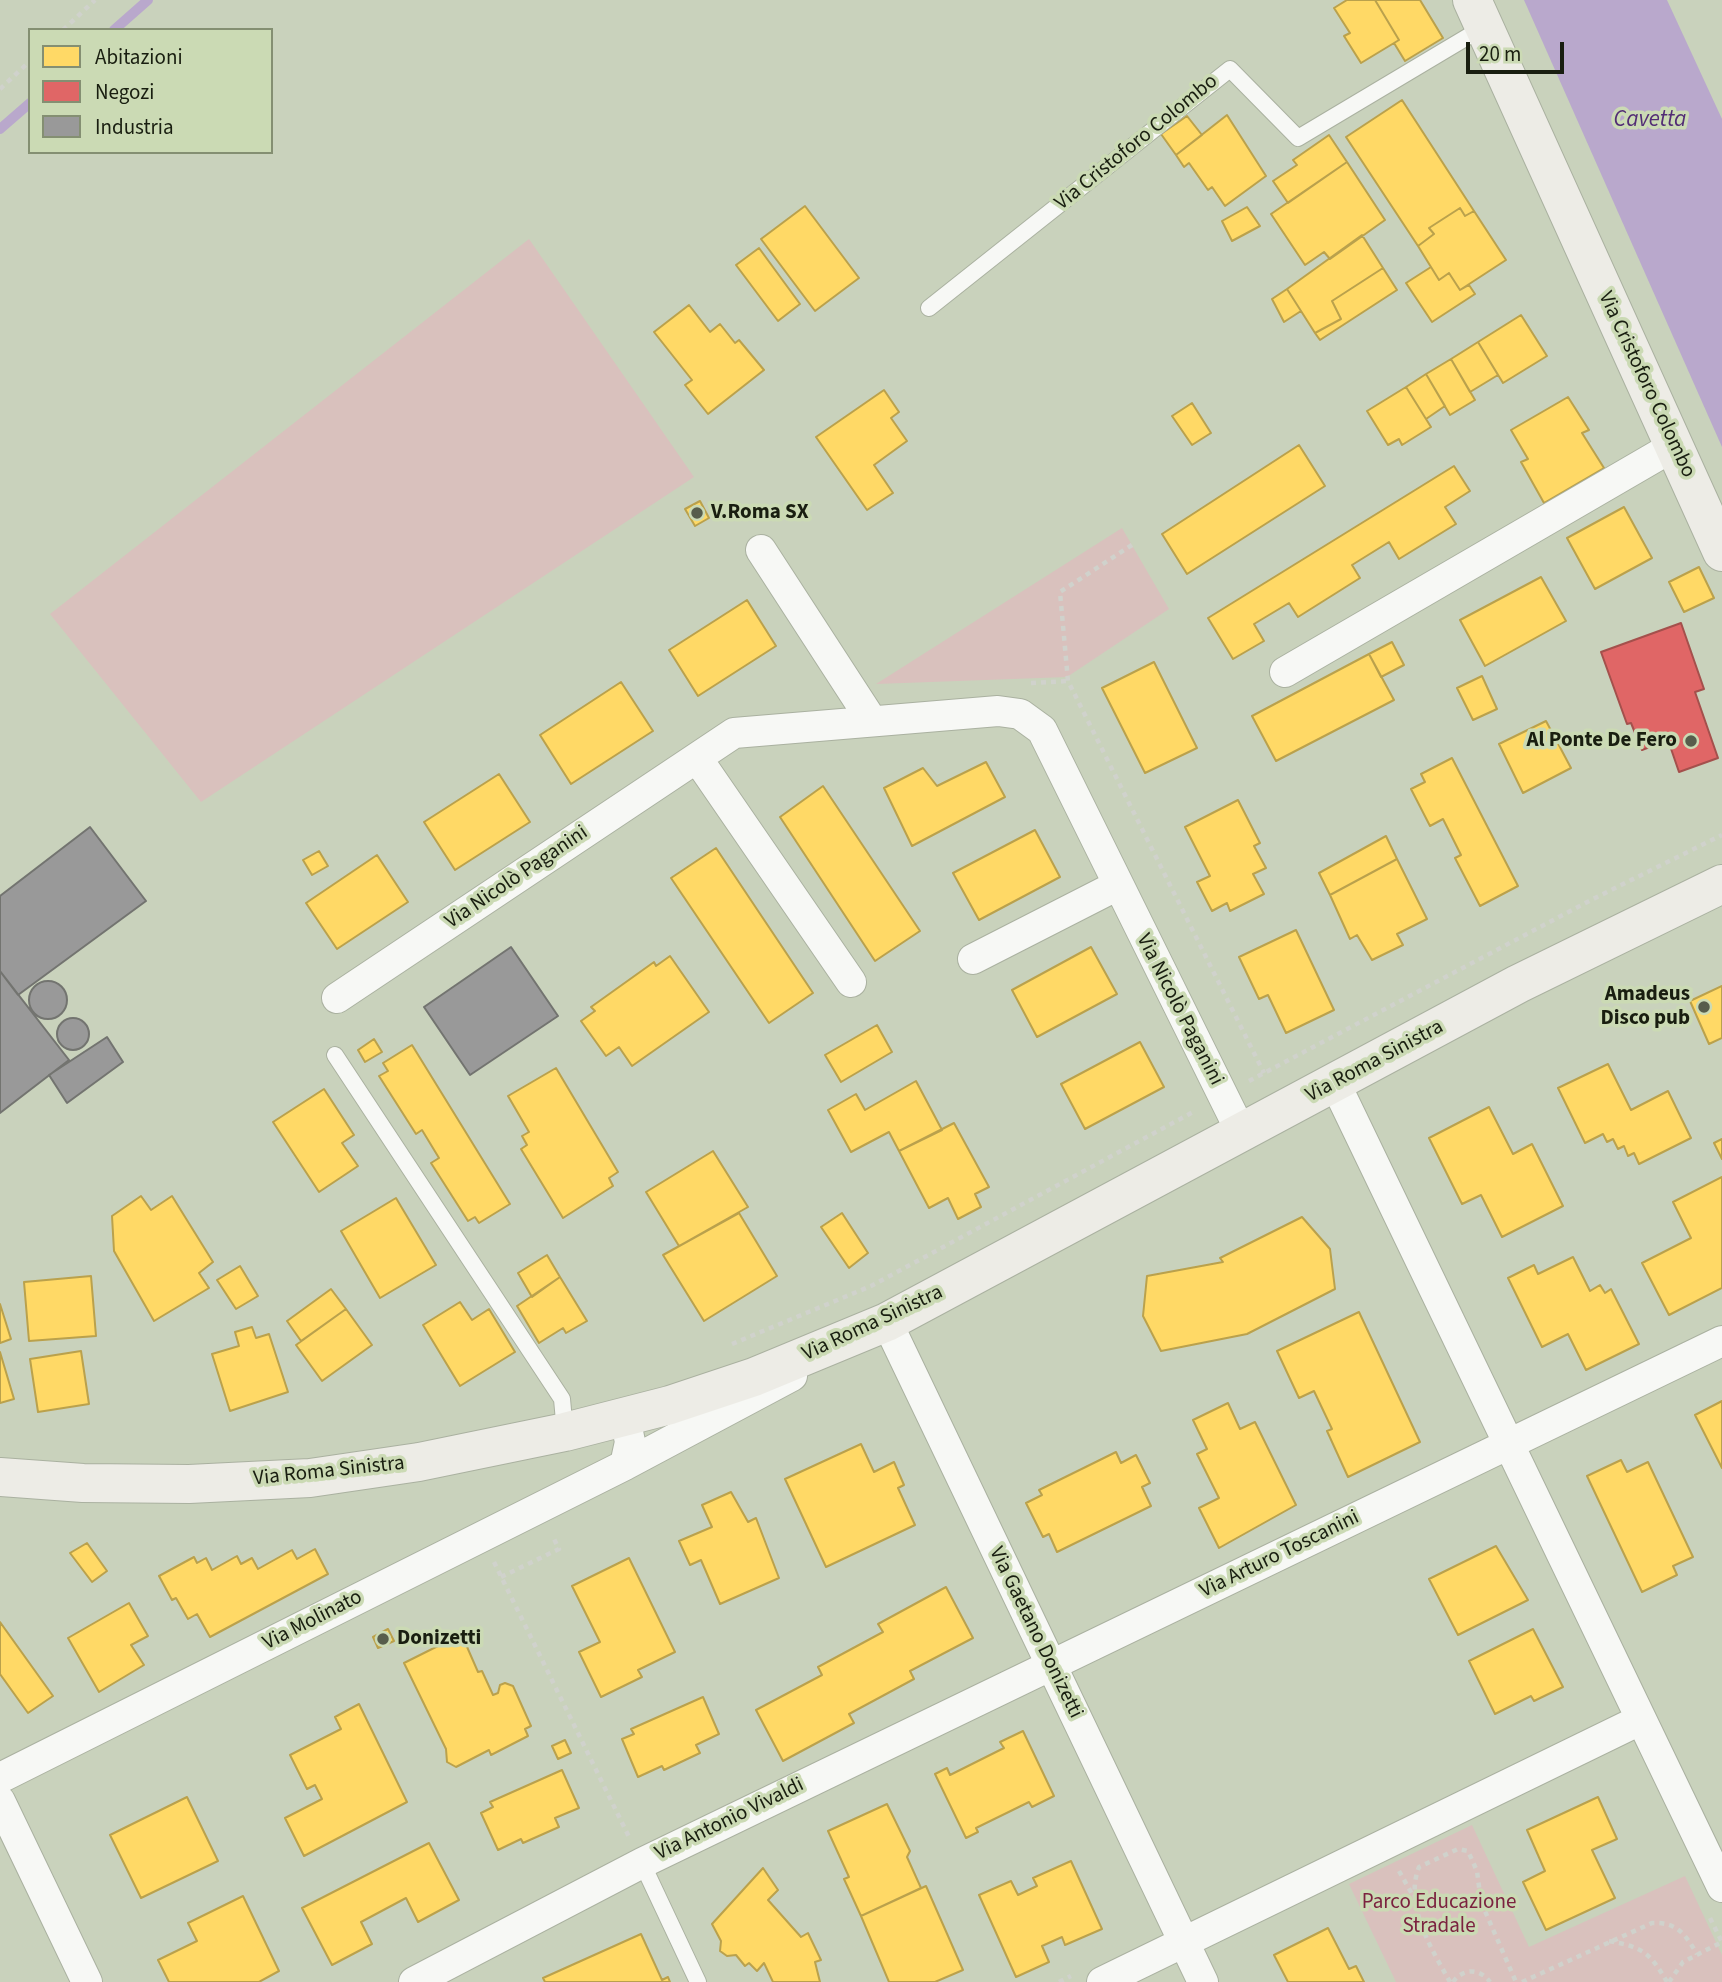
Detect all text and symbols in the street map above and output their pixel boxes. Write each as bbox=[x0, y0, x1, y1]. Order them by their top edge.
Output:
legend bbox=[28, 28, 273, 154]
scale bar bbox=[1470, 28, 1568, 72]
text: 20 m bbox=[1479, 39, 1521, 69]
text: Abitazioni bbox=[95, 42, 183, 72]
street label: Via Cristoforo Colombo bbox=[1050, 70, 1224, 216]
text: Negozi bbox=[95, 77, 154, 107]
water label: Cavetta bbox=[1614, 107, 1686, 135]
text: Industria bbox=[95, 112, 174, 142]
street label: Via Cristoforo Colombo bbox=[1592, 288, 1700, 482]
place label: V.Roma SX bbox=[711, 500, 809, 526]
marker: V.Roma SX bbox=[689, 505, 705, 521]
place label: Al Ponte De Fero bbox=[1527, 728, 1677, 754]
marker: Al Ponte De Fero bbox=[1683, 733, 1699, 749]
street label: Via Nicolò Paganini bbox=[441, 821, 593, 935]
street label: Via Nicolò Paganini bbox=[1130, 930, 1228, 1090]
place label: Amadeus Disco pub bbox=[1600, 982, 1690, 1032]
marker: Amadeus Disco pub bbox=[1696, 999, 1712, 1015]
street label: Via Roma Sinistra bbox=[1302, 1015, 1448, 1109]
street label: Via Roma Sinistra bbox=[799, 1280, 947, 1368]
street label: Via Roma Sinistra bbox=[252, 1452, 406, 1492]
street label: Via Arturo Toscanini bbox=[1196, 1506, 1364, 1604]
street label: Via Gaetano Donizetti bbox=[983, 1543, 1087, 1723]
street label: Via Molinato bbox=[259, 1585, 367, 1657]
place label: Donizetti bbox=[397, 1626, 481, 1652]
marker: Donizetti bbox=[375, 1631, 391, 1647]
street label: Via Antonio Vivaldi bbox=[652, 1773, 808, 1867]
park label: Parco Educazione Stradale bbox=[1362, 1890, 1516, 1940]

